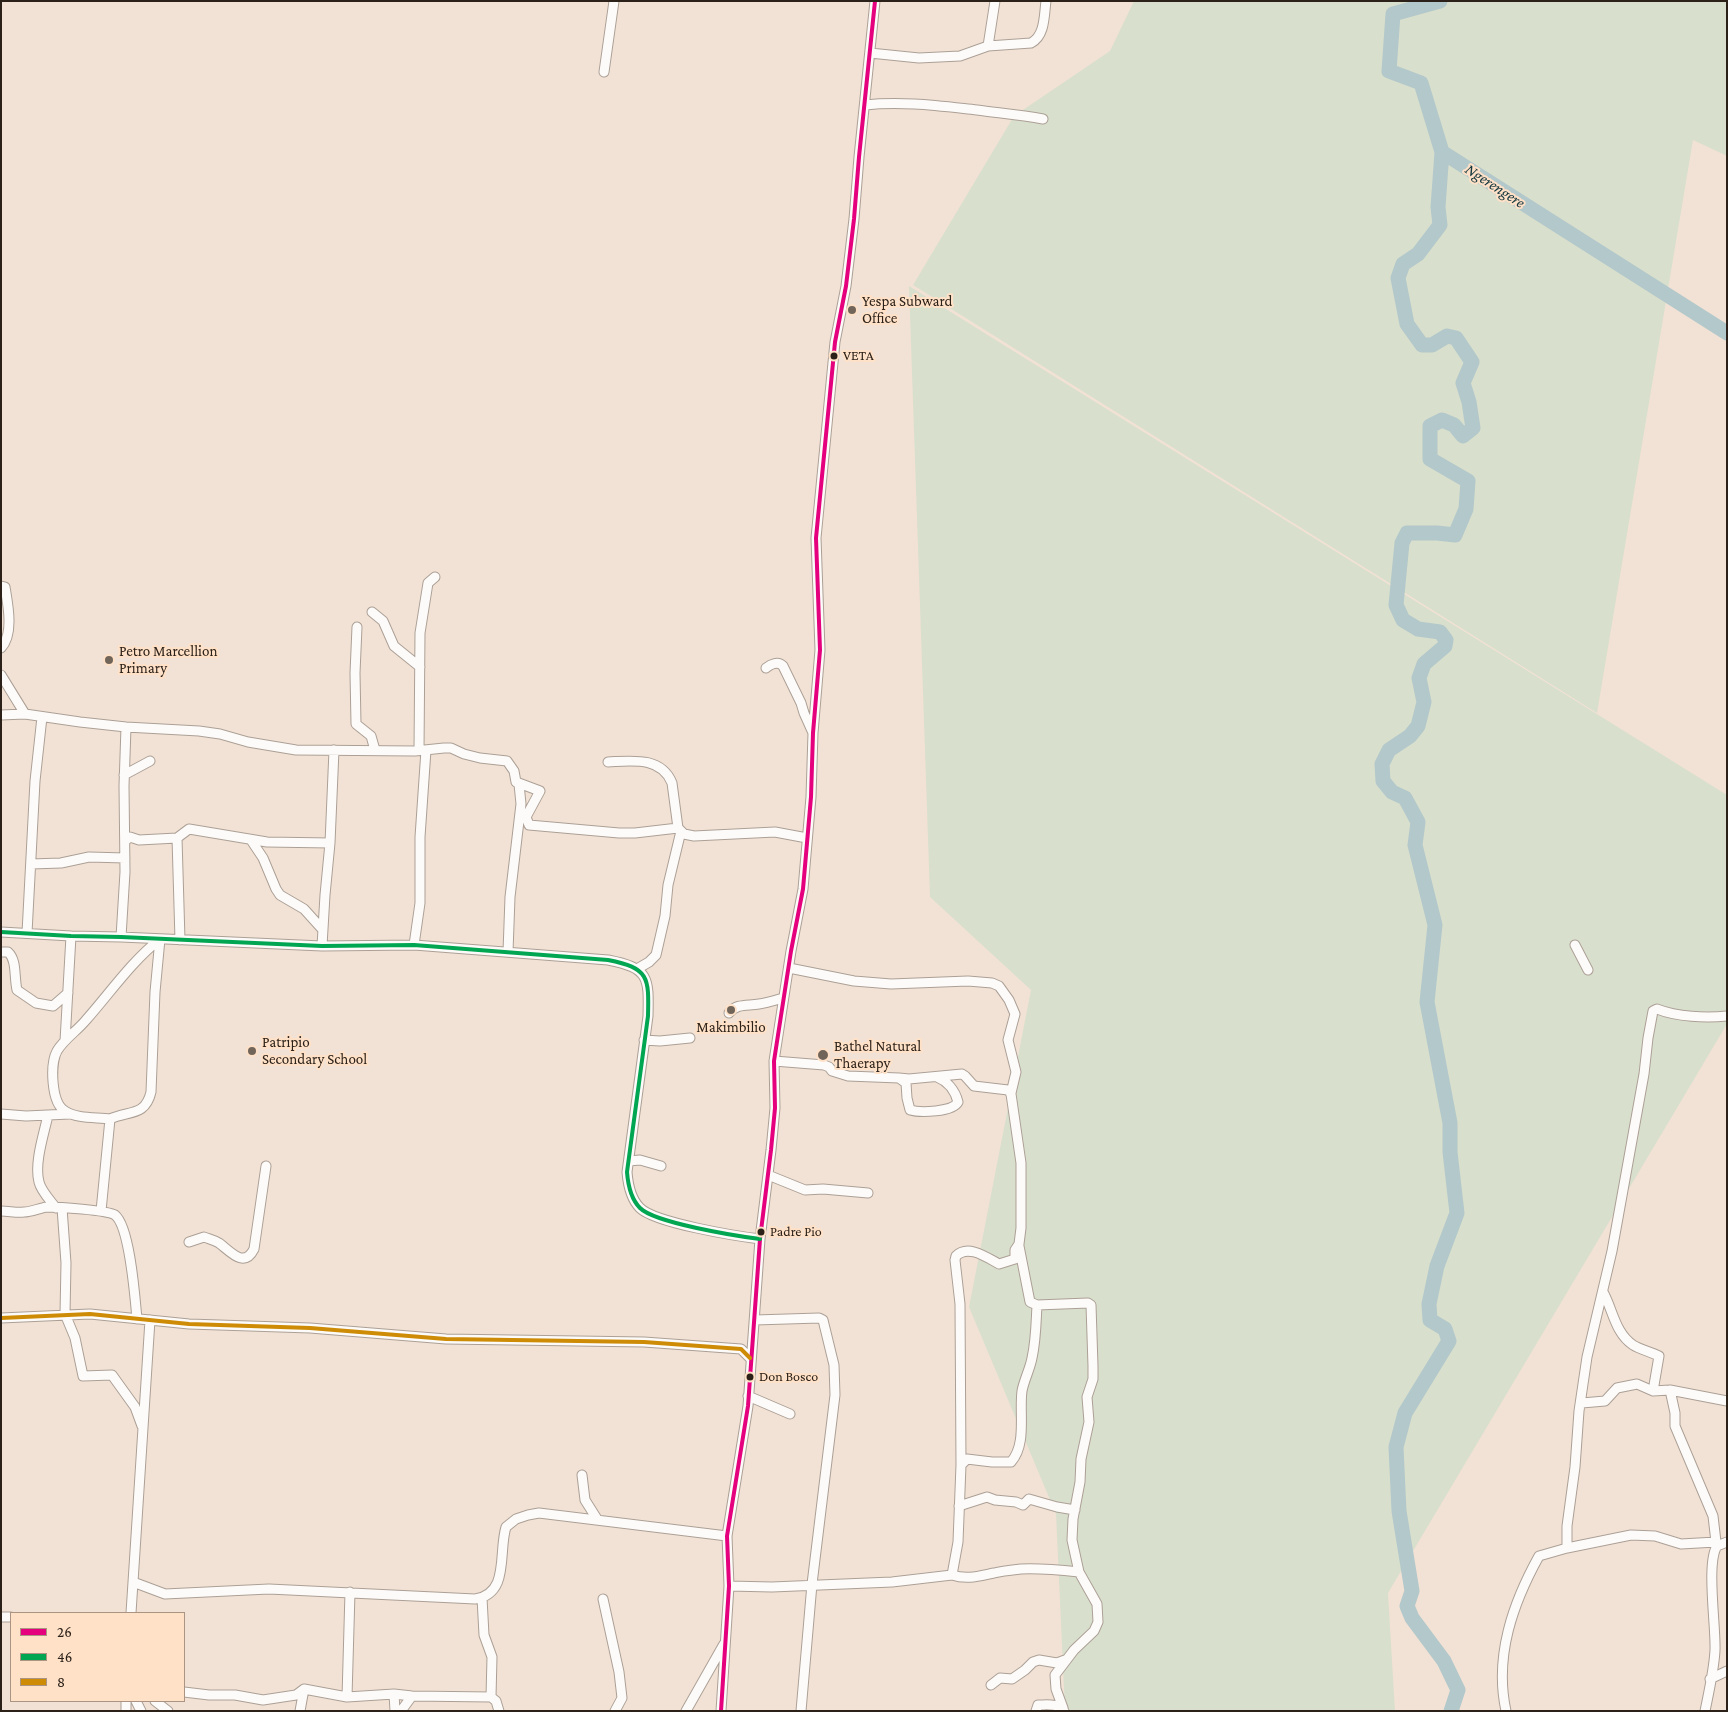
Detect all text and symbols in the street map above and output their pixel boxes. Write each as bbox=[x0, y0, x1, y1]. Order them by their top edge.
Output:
water label: Ngerengere bbox=[1461, 160, 1529, 212]
place label: Yespa Subward Office bbox=[862, 292, 952, 327]
marker: Yespa Subward Office bbox=[846, 304, 858, 316]
place label: VETA bbox=[843, 348, 874, 364]
marker: VETA bbox=[829, 351, 839, 361]
place label: Petro Marcellion Primary bbox=[119, 642, 218, 677]
marker: Petro Marcellion Primary bbox=[103, 654, 115, 666]
marker: Makimbilio bbox=[725, 1004, 737, 1016]
place label: Makimbilio bbox=[696, 1018, 766, 1036]
place label: Patripio Secondary School bbox=[262, 1033, 367, 1068]
place label: Bathel Natural Thaerapy bbox=[834, 1037, 921, 1072]
marker: Patripio Secondary School bbox=[246, 1045, 258, 1057]
marker: Bathel Natural Thaerapy bbox=[816, 1048, 830, 1062]
place label: Padre Pio bbox=[770, 1224, 822, 1240]
marker: Padre Pio bbox=[756, 1227, 766, 1237]
place label: Don Bosco bbox=[759, 1369, 818, 1385]
marker: Don Bosco bbox=[745, 1372, 755, 1382]
legend bbox=[10, 1612, 185, 1702]
text: 26 bbox=[57, 1624, 72, 1640]
text: 46 bbox=[57, 1649, 72, 1665]
text: 8 bbox=[57, 1674, 65, 1690]

